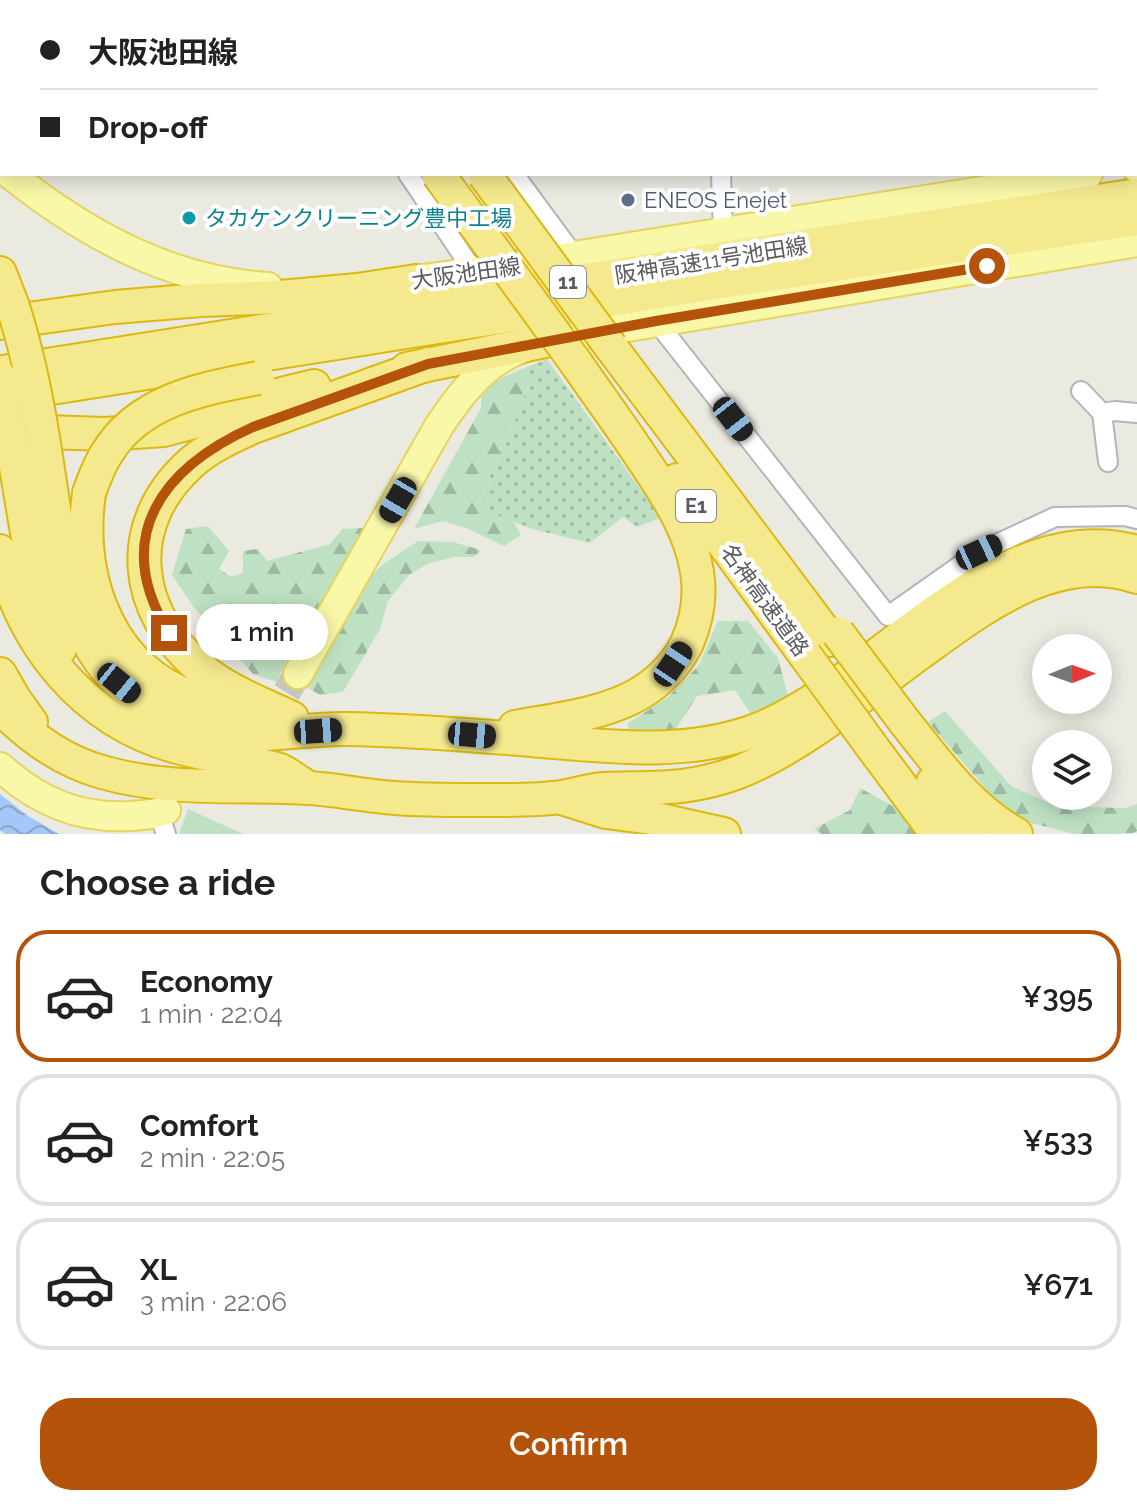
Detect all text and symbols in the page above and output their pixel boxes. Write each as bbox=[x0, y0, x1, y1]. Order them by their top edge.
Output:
text: 大阪池田線 bbox=[88, 35, 238, 70]
text: Drop-off bbox=[88, 110, 208, 145]
place label: ENEOS Enejet bbox=[644, 187, 788, 213]
marker: ENEOS Enejet bbox=[619, 191, 637, 209]
place label: タカケンクリーニング豊中工場 bbox=[205, 205, 512, 231]
marker: タカケンクリーニング豊中工場 bbox=[180, 209, 198, 227]
street label: 阪神高速11号池田線 bbox=[613, 232, 809, 288]
route start bbox=[969, 248, 1005, 284]
street label: 大阪池田線 bbox=[410, 252, 522, 294]
road number: 11 bbox=[550, 266, 586, 298]
car bbox=[709, 393, 757, 445]
car bbox=[376, 473, 420, 527]
road number: E1 bbox=[676, 490, 716, 522]
car bbox=[952, 531, 1006, 573]
street label: 名神高速道路 bbox=[716, 539, 814, 661]
callout: 1 min bbox=[197, 605, 329, 661]
route end bbox=[151, 615, 187, 651]
text: 1 min bbox=[230, 617, 294, 647]
north arrow bbox=[1032, 634, 1112, 714]
map controls bbox=[1032, 634, 1112, 810]
car bbox=[650, 637, 696, 691]
car bbox=[93, 659, 145, 707]
car bbox=[293, 717, 343, 745]
car bbox=[447, 721, 497, 749]
button: layers bbox=[1032, 730, 1112, 810]
text: Choose a ride bbox=[40, 861, 275, 903]
icon: car bbox=[44, 960, 116, 1032]
text: Economy bbox=[140, 964, 273, 999]
text: ¥395 bbox=[1021, 979, 1093, 1014]
text: 1 min · 22:04 bbox=[140, 999, 283, 1029]
icon: car bbox=[44, 1104, 116, 1176]
text: Comfort bbox=[140, 1108, 259, 1143]
text: ¥533 bbox=[1023, 1123, 1093, 1158]
text: 2 min · 22:05 bbox=[140, 1143, 285, 1173]
icon: car bbox=[44, 1248, 116, 1320]
text: XL bbox=[140, 1252, 177, 1287]
text: ¥671 bbox=[1023, 1267, 1093, 1302]
text: 3 min · 22:06 bbox=[140, 1287, 287, 1317]
button: Confirm bbox=[40, 1398, 1097, 1490]

